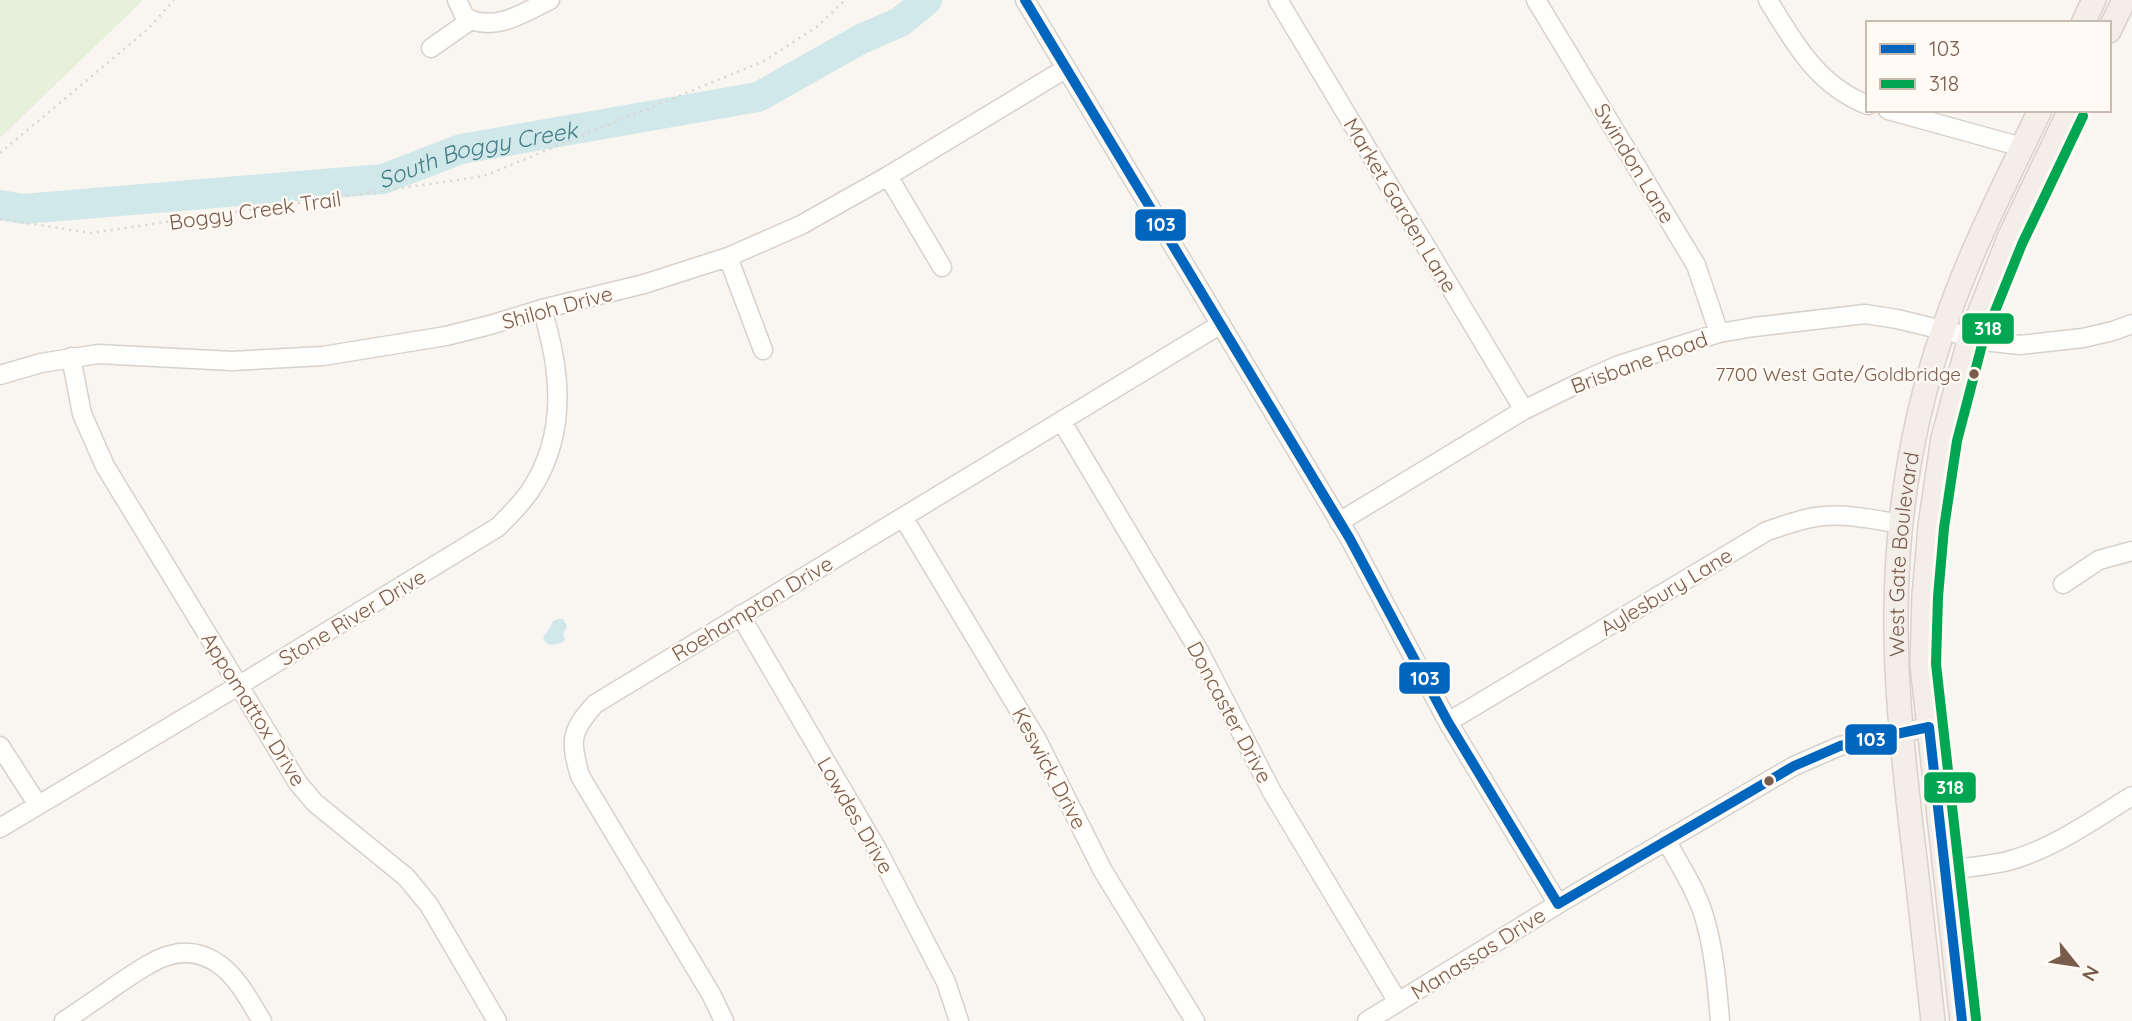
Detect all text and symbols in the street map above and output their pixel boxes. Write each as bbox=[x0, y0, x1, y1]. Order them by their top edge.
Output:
legend bbox=[1866, 21, 2111, 112]
text: 103 bbox=[1929, 35, 1960, 61]
text: 318 bbox=[1929, 70, 1959, 96]
street label: Swindon Lane bbox=[1589, 98, 1681, 228]
street label: Market Garden Lane bbox=[1339, 113, 1463, 297]
water label: South Boggy Creek bbox=[374, 114, 581, 194]
street label: Boggy Creek Trail bbox=[167, 185, 343, 235]
line badge: 103 bbox=[1134, 208, 1187, 242]
text: 103 bbox=[1146, 212, 1176, 236]
street label: Shiloh Drive bbox=[499, 280, 615, 334]
line badge: 318 bbox=[1961, 312, 2015, 345]
text: 318 bbox=[1974, 316, 2002, 340]
street label: Brisbane Road bbox=[1567, 325, 1711, 399]
place label: 7700 West Gate/Goldbridge bbox=[1715, 362, 1961, 386]
marker: 7700 West Gate/Goldbridge bbox=[1967, 367, 1981, 381]
street label: West Gate Boulevard bbox=[1883, 450, 1924, 657]
street label: Aylesbury Lane bbox=[1595, 541, 1737, 641]
street label: Roehampton Drive bbox=[667, 550, 837, 666]
street label: Stone River Drive bbox=[274, 563, 430, 671]
street label: Appomattox Drive bbox=[196, 627, 312, 791]
street label: Doncaster Drive bbox=[1182, 637, 1278, 787]
line badge: 103 bbox=[1398, 661, 1451, 695]
text: 103 bbox=[1410, 666, 1440, 690]
street label: Keswick Drive bbox=[1007, 703, 1093, 833]
line badge: 103 bbox=[1844, 723, 1898, 756]
text: 103 bbox=[1856, 727, 1886, 751]
street label: Lowdes Drive bbox=[812, 752, 900, 878]
line badge: 318 bbox=[1923, 771, 1977, 804]
unlabelled marker bbox=[1762, 774, 1776, 788]
text: 318 bbox=[1936, 775, 1964, 799]
street label: Manassas Drive bbox=[1406, 901, 1550, 1005]
north arrow bbox=[2041, 930, 2111, 1000]
text: N bbox=[2077, 961, 2105, 986]

